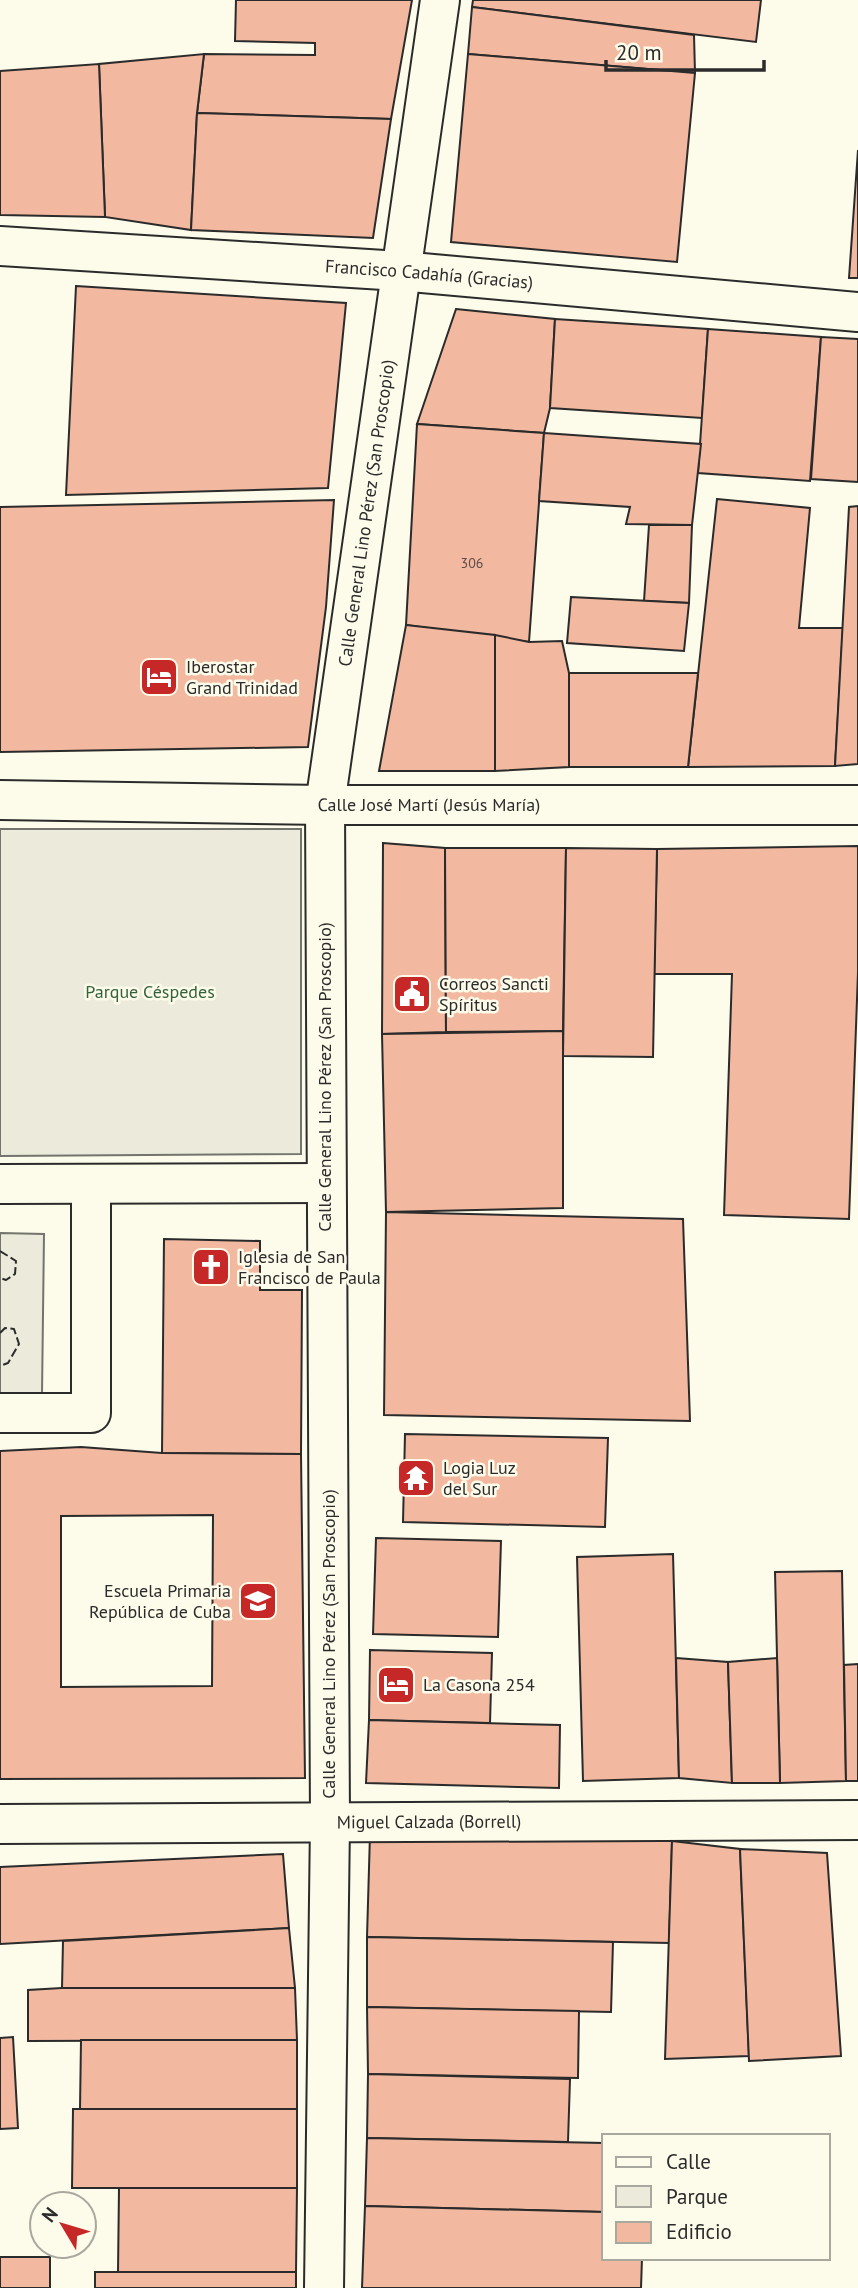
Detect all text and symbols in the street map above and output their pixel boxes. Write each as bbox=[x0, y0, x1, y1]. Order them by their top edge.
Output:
scale bar bbox=[606, 28, 764, 72]
text: 20 m bbox=[616, 39, 662, 66]
street label: Francisco Cadahía (Gracias) bbox=[324, 254, 534, 294]
street label: Calle General Lino Pérez (San Proscopio) bbox=[333, 358, 400, 668]
house number: 306 bbox=[461, 554, 483, 572]
place label: Iberostar Grand Trinidad bbox=[186, 655, 298, 699]
hotel icon: Iberostar Grand Trinidad bbox=[138, 656, 180, 698]
street label: Calle José Martí (Jesús María) bbox=[317, 793, 540, 816]
street label: Calle General Lino Pérez (San Proscopio) bbox=[313, 922, 336, 1232]
place label: Correos Sancti Spíritus bbox=[439, 972, 549, 1016]
public building icon: Correos Sancti Spíritus bbox=[391, 973, 433, 1015]
park label: Parque Céspedes bbox=[85, 980, 215, 1003]
place label: Iglesia de San Francisco de Paula bbox=[238, 1245, 381, 1289]
church icon: Iglesia de San Francisco de Paula bbox=[190, 1246, 232, 1288]
place label: Logia Luz del Sur bbox=[443, 1456, 516, 1500]
temple icon: Logia Luz del Sur bbox=[395, 1457, 437, 1499]
street label: Calle General Lino Pérez (San Proscopio) bbox=[317, 1489, 340, 1799]
place label: Escuela Primaria República de Cuba bbox=[89, 1579, 231, 1623]
school or university icon: Escuela Primaria República de Cuba bbox=[237, 1580, 279, 1622]
hotel icon: La Casona 254 bbox=[375, 1664, 417, 1706]
place label: La Casona 254 bbox=[423, 1673, 535, 1696]
street label: Miguel Calzada (Borrell) bbox=[337, 1810, 521, 1833]
legend bbox=[602, 2134, 830, 2260]
text: Calle bbox=[666, 2148, 711, 2175]
text: Parque bbox=[666, 2183, 728, 2210]
north arrow bbox=[28, 2190, 98, 2260]
text: N bbox=[36, 2202, 63, 2227]
text: Edificio bbox=[666, 2218, 732, 2245]

